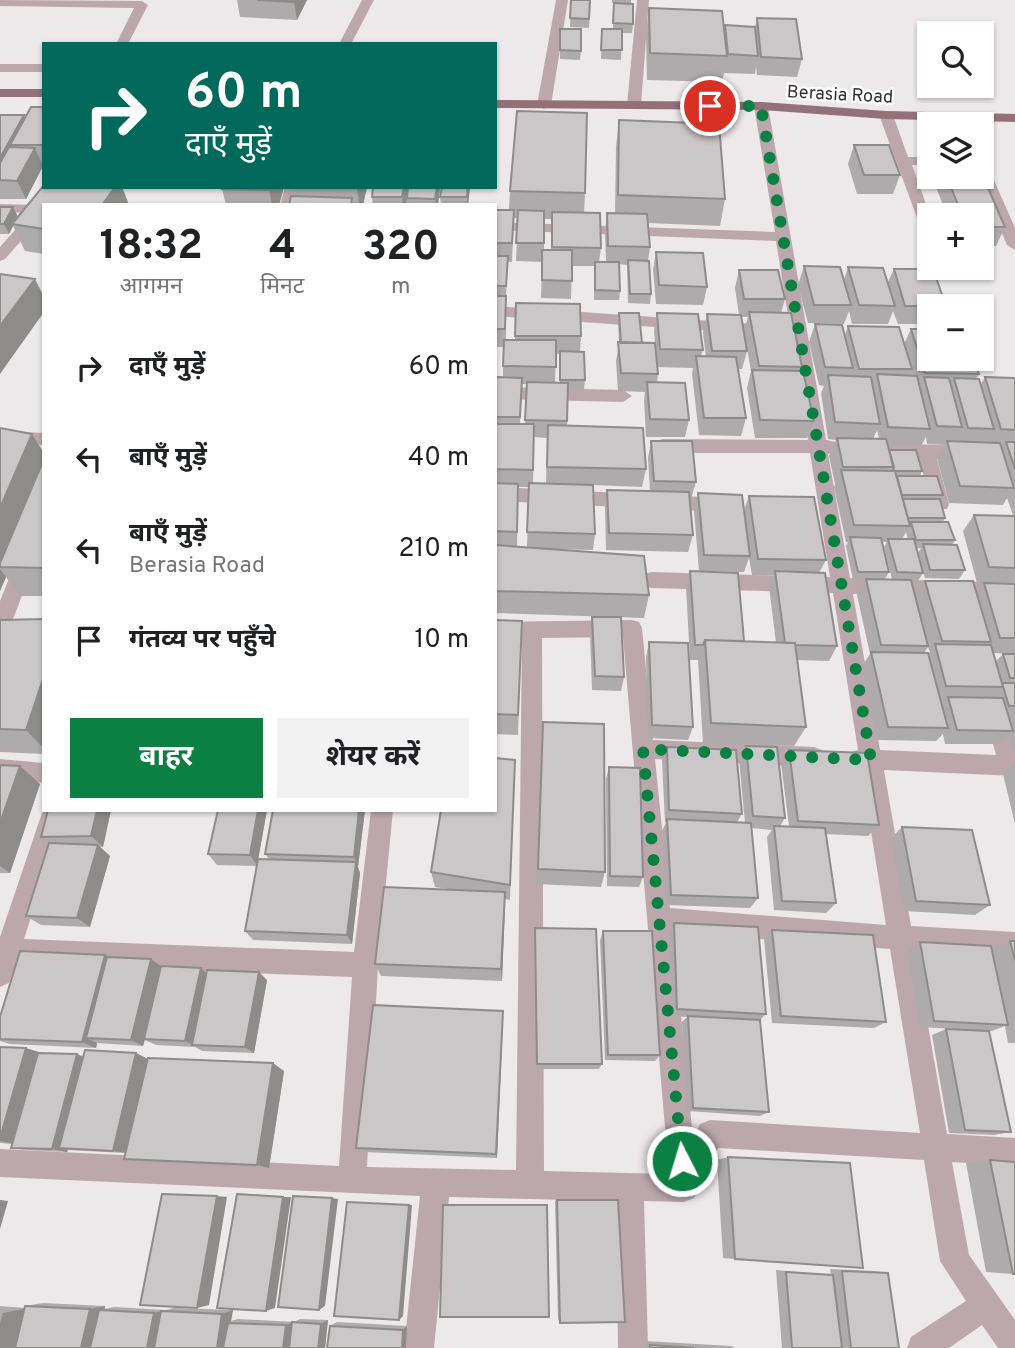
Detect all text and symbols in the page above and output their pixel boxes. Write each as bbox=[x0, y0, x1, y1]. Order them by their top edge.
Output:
map controls bbox=[917, 21, 994, 371]
button: search bbox=[917, 21, 994, 98]
text: 60 m bbox=[185, 64, 303, 126]
icon: right bbox=[70, 70, 161, 161]
pin bbox=[680, 76, 740, 136]
street label: Berasia Road bbox=[786, 81, 894, 110]
icon: arrive bbox=[691, 87, 729, 125]
button: layers bbox=[917, 112, 994, 189]
text: दाएँ मुड़ें bbox=[185, 126, 272, 166]
button: + bbox=[917, 203, 994, 280]
text: 18:32 bbox=[99, 221, 203, 274]
text: 4 bbox=[269, 221, 296, 274]
text: 320 bbox=[362, 222, 440, 275]
text: आगमन bbox=[120, 273, 183, 302]
text: मिनट bbox=[260, 273, 304, 302]
text: m bbox=[391, 273, 410, 302]
button: − bbox=[917, 294, 994, 371]
icon: right bbox=[70, 349, 108, 387]
text: दाएँ मुड़ें bbox=[129, 351, 205, 384]
text: 60 m bbox=[409, 351, 469, 384]
icon: left bbox=[70, 440, 108, 478]
text: बाएँ मुड़ें bbox=[129, 442, 207, 475]
text: 40 m bbox=[408, 442, 469, 475]
text: बाएँ मुड़ें bbox=[129, 518, 207, 551]
icon: left bbox=[70, 531, 108, 569]
text: 210 m bbox=[399, 533, 469, 566]
text: Berasia Road bbox=[129, 552, 265, 581]
icon: arrive bbox=[70, 622, 108, 660]
text: गंतव्य पर पहुँचे bbox=[129, 624, 276, 657]
text: 10 m bbox=[414, 624, 469, 657]
button: बाहर bbox=[70, 718, 263, 798]
button: शेयर करें bbox=[277, 718, 469, 798]
position arrow bbox=[645, 1124, 719, 1198]

